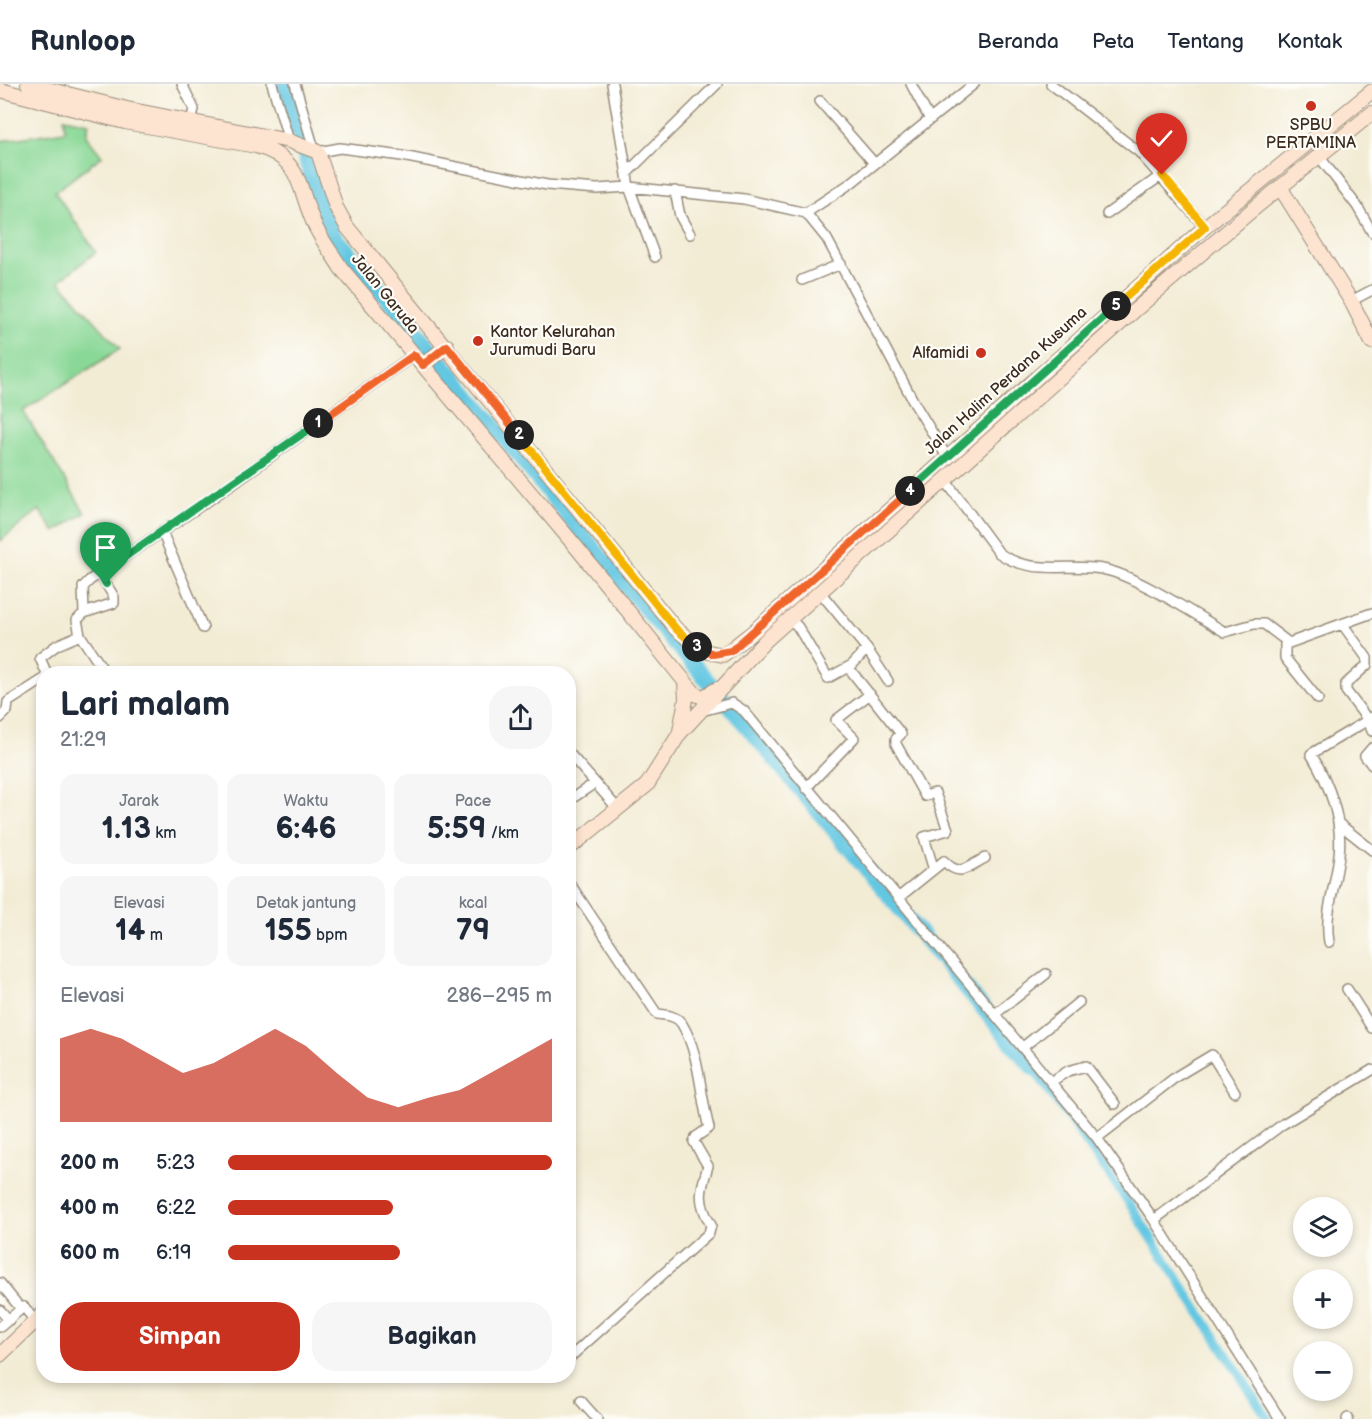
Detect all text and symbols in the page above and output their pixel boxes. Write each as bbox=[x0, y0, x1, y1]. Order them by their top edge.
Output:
text: Runloop bbox=[30, 25, 136, 58]
text: Beranda bbox=[977, 29, 1059, 54]
text: Peta bbox=[1092, 29, 1135, 54]
text: Tentang bbox=[1168, 29, 1244, 54]
text: Kontak bbox=[1277, 29, 1342, 54]
marker: SPBU PERTAMINA bbox=[1304, 99, 1318, 113]
pin bbox=[1136, 113, 1187, 175]
place label: SPBU PERTAMINA bbox=[1266, 116, 1356, 153]
icon: check bbox=[1145, 122, 1178, 155]
street label: Jalan Garuda bbox=[347, 250, 423, 338]
pin: 5 bbox=[1101, 291, 1131, 321]
text: 5 bbox=[1111, 296, 1121, 315]
street label: Jalan Halim Perdana Kusuma bbox=[921, 303, 1091, 459]
place label: Kantor Kelurahan Jurumudi Baru bbox=[490, 323, 615, 360]
marker: Kantor Kelurahan Jurumudi Baru bbox=[471, 334, 485, 348]
place label: Alfamidi bbox=[912, 344, 969, 363]
marker: Alfamidi bbox=[974, 346, 988, 360]
pin: 1 bbox=[303, 408, 333, 438]
text: 1 bbox=[315, 413, 321, 432]
pin: 2 bbox=[504, 420, 534, 450]
text: 2 bbox=[514, 425, 524, 444]
pin: 4 bbox=[895, 476, 925, 506]
text: 4 bbox=[905, 481, 915, 500]
pin bbox=[80, 522, 131, 584]
icon: arrive bbox=[89, 531, 122, 564]
pin: 3 bbox=[682, 632, 712, 662]
text: 3 bbox=[692, 637, 702, 656]
text: Lari malam bbox=[60, 685, 230, 725]
button: share bbox=[489, 686, 552, 749]
text: 21:29 bbox=[60, 728, 107, 752]
text: Jarak bbox=[119, 792, 159, 811]
text: Waktu bbox=[284, 792, 328, 811]
text: Pace bbox=[455, 792, 491, 811]
text: 1.13 bbox=[102, 811, 151, 847]
text: 6:46 bbox=[275, 811, 337, 847]
text: 5:59 bbox=[427, 811, 486, 847]
text: km bbox=[151, 824, 176, 843]
text: /km bbox=[486, 824, 519, 843]
text: Elevasi bbox=[113, 894, 165, 913]
text: Detak jantung bbox=[256, 894, 356, 913]
text: kcal bbox=[459, 894, 487, 913]
text: 14 bbox=[115, 913, 145, 949]
text: 155 bbox=[264, 913, 312, 949]
text: 79 bbox=[456, 913, 490, 949]
text: m bbox=[145, 926, 163, 945]
text: bpm bbox=[312, 926, 348, 945]
text: Elevasi bbox=[60, 984, 125, 1008]
text: 286–295 m bbox=[446, 984, 552, 1008]
text: 200 m bbox=[60, 1151, 119, 1175]
text: 5:23 bbox=[156, 1151, 195, 1175]
text: 400 m bbox=[60, 1196, 119, 1220]
text: 6:22 bbox=[156, 1196, 196, 1220]
map controls bbox=[1293, 1197, 1353, 1401]
button: layers bbox=[1293, 1197, 1353, 1257]
text: 600 m bbox=[60, 1241, 120, 1265]
text: 6:19 bbox=[156, 1241, 192, 1265]
button: + bbox=[1293, 1269, 1353, 1329]
button: Simpan bbox=[60, 1302, 300, 1371]
button: Bagikan bbox=[312, 1302, 552, 1371]
button: − bbox=[1293, 1341, 1353, 1401]

